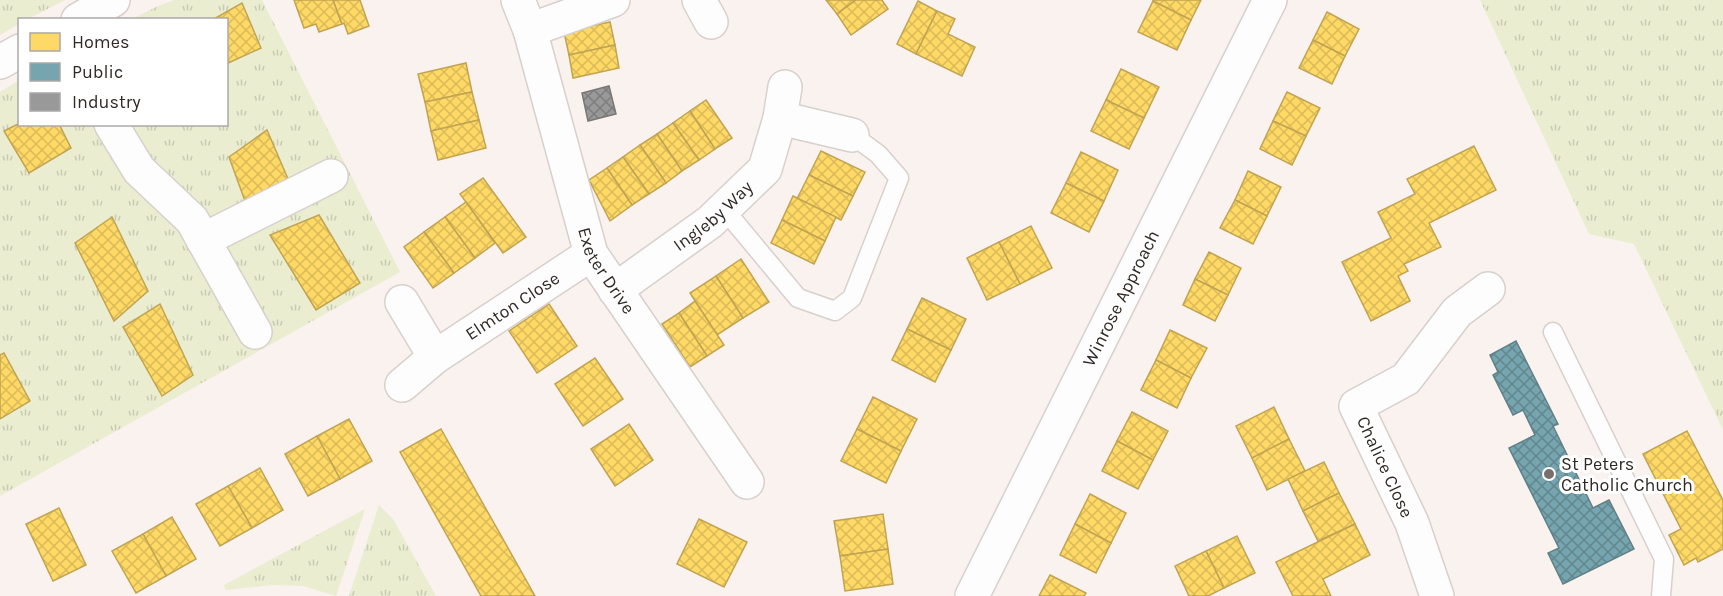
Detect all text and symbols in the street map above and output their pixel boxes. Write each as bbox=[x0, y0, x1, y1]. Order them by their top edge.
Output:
legend bbox=[18, 18, 228, 126]
text: Homes bbox=[72, 31, 129, 53]
text: Public bbox=[72, 61, 123, 83]
text: Industry bbox=[72, 91, 141, 113]
street label: Ingleby Way bbox=[669, 176, 758, 256]
street label: Exeter Drive bbox=[573, 225, 640, 318]
street label: Winrose Approach bbox=[1078, 226, 1164, 370]
street label: Elmton Close bbox=[461, 267, 564, 345]
street label: Chalice Close bbox=[1352, 413, 1418, 521]
place label: St Peters Catholic Church bbox=[1561, 453, 1693, 496]
marker: St Peters Catholic Church bbox=[1542, 467, 1556, 481]

